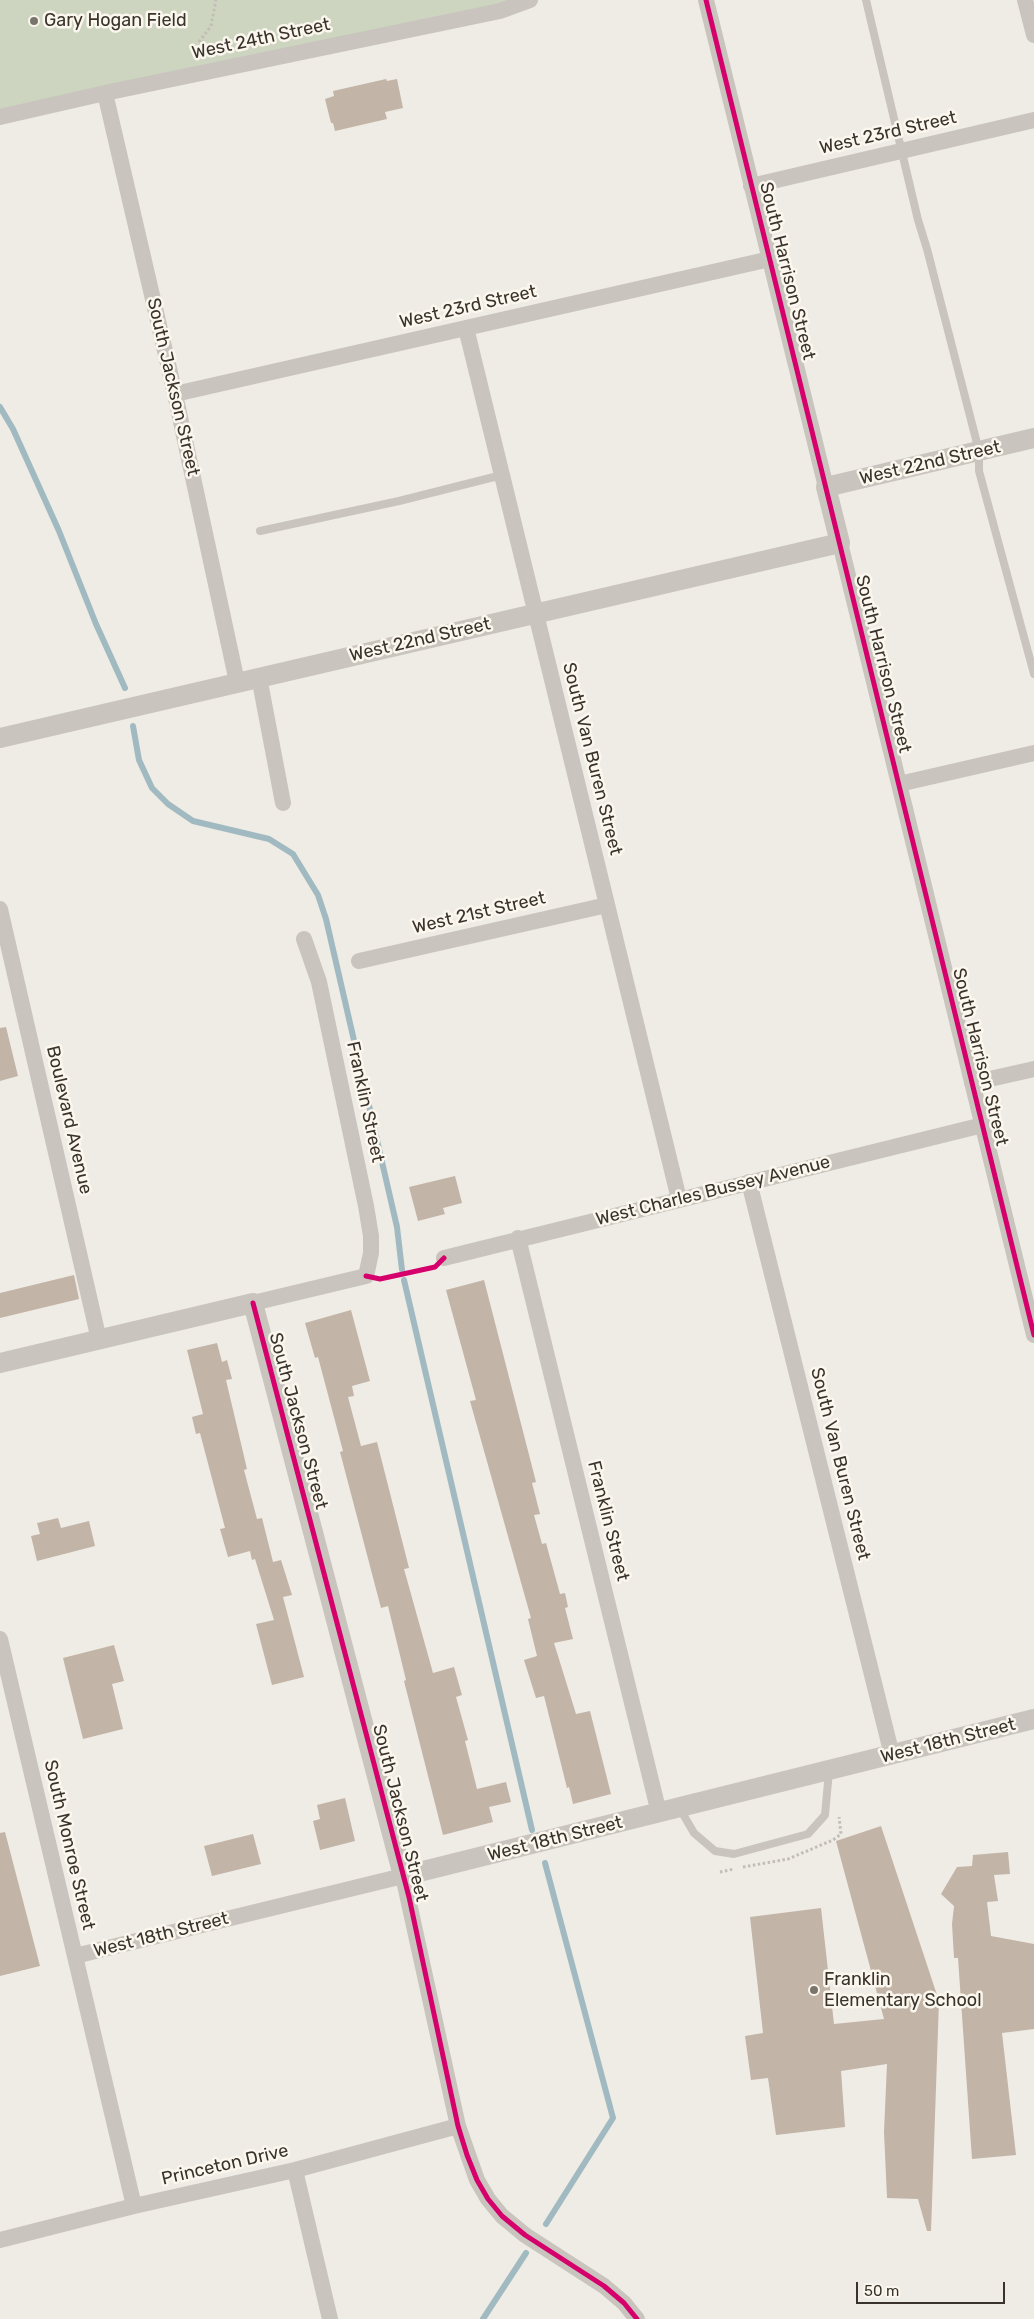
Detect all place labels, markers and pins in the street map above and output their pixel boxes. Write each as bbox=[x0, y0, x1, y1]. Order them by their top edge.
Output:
place label: Gary Hogan Field bbox=[44, 10, 187, 32]
marker: Gary Hogan Field bbox=[28, 15, 40, 27]
place label: Franklin Elementary School bbox=[824, 1969, 982, 2012]
marker: Franklin Elementary School bbox=[808, 1984, 820, 1996]

